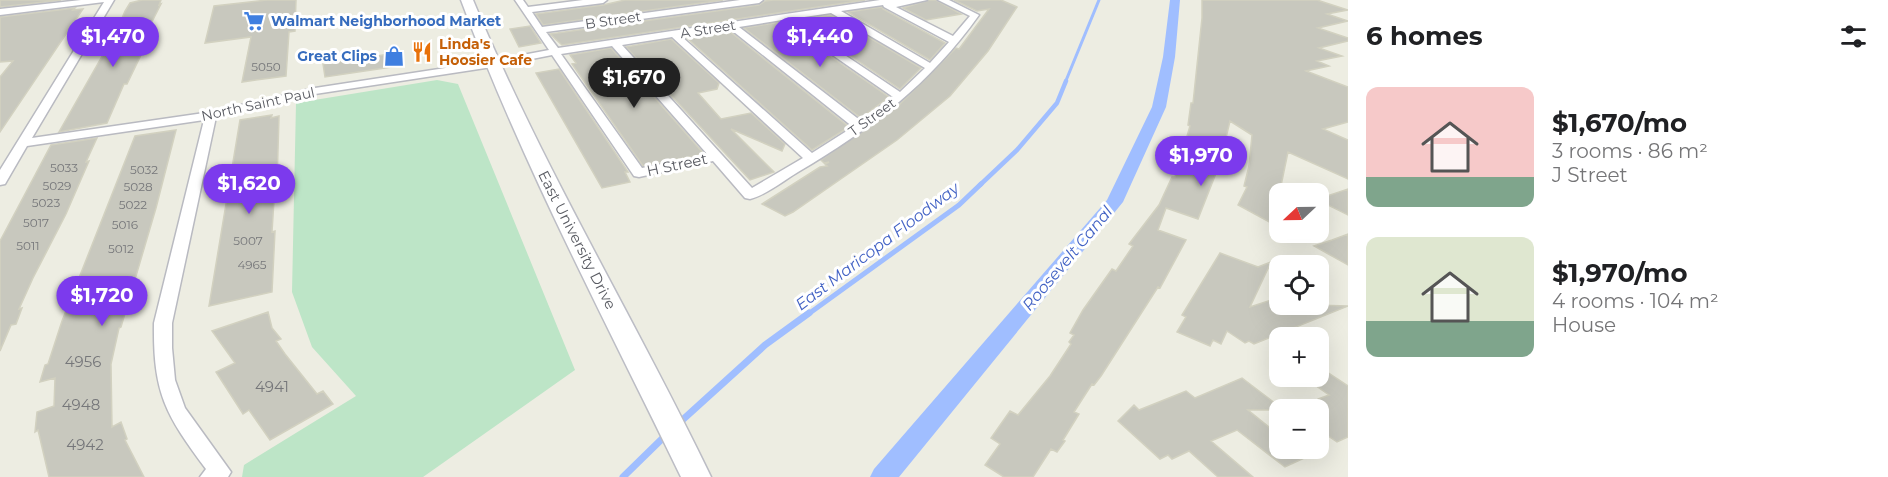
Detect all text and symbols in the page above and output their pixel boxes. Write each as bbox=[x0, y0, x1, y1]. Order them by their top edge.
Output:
street label: B Street bbox=[584, 7, 643, 33]
supermarket icon: Walmart Neighborhood Market bbox=[242, 9, 266, 33]
place label: Walmart Neighborhood Market bbox=[271, 12, 501, 30]
street label: A Street bbox=[679, 16, 737, 42]
pin: $1,470 bbox=[64, 17, 162, 68]
pin: $1,440 bbox=[771, 17, 869, 68]
text: 6 homes bbox=[1366, 20, 1483, 52]
icon: filters bbox=[1837, 20, 1870, 53]
text: $1,470 bbox=[81, 24, 145, 48]
text: $1,440 bbox=[787, 24, 853, 48]
place label: Linda's Hoosier Cafe bbox=[439, 35, 532, 69]
restaurant icon: Linda's Hoosier Cafe bbox=[410, 40, 434, 64]
shop icon: Great Clips bbox=[382, 44, 406, 68]
place label: Great Clips bbox=[297, 47, 378, 65]
pin: $1,670 bbox=[585, 58, 683, 109]
house number: 5050 bbox=[251, 59, 281, 74]
text: $1,670 bbox=[602, 65, 666, 89]
street label: North Saint Paul bbox=[200, 83, 316, 125]
street label: T Street bbox=[845, 94, 899, 140]
text: $1,670/mo bbox=[1552, 107, 1687, 139]
icon: home bbox=[1414, 111, 1486, 183]
pin: $1,970 bbox=[1152, 136, 1250, 187]
text: 3 rooms · 86 m² bbox=[1552, 139, 1708, 163]
text: $1,970 bbox=[1169, 143, 1233, 167]
street label: H Street bbox=[645, 149, 709, 180]
house number: 5033 bbox=[50, 160, 78, 175]
house number: 5032 bbox=[130, 162, 158, 177]
text: J Street bbox=[1552, 163, 1628, 187]
pin: $1,620 bbox=[200, 164, 298, 215]
street label: East University Drive bbox=[534, 167, 621, 312]
text: $1,620 bbox=[217, 171, 281, 195]
house number: 5029 bbox=[43, 178, 71, 193]
water label: East Maricopa Floodway bbox=[792, 178, 964, 314]
house number: 5028 bbox=[123, 179, 153, 194]
north arrow bbox=[1269, 183, 1329, 243]
map controls bbox=[1269, 183, 1329, 459]
house number: 5023 bbox=[32, 195, 60, 210]
house number: 5022 bbox=[119, 197, 147, 212]
water label: Roosevelt Canal bbox=[1018, 202, 1117, 314]
house number: 5017 bbox=[23, 215, 49, 230]
house number: 5016 bbox=[112, 217, 138, 232]
house number: 5007 bbox=[233, 233, 263, 248]
house number: 5011 bbox=[16, 238, 40, 253]
house number: 5012 bbox=[108, 241, 134, 256]
button: locate bbox=[1269, 255, 1329, 315]
house number: 4965 bbox=[237, 257, 267, 272]
text: $1,970/mo bbox=[1552, 257, 1687, 289]
icon: home bbox=[1414, 261, 1486, 333]
pin: $1,720 bbox=[53, 276, 151, 327]
text: $1,720 bbox=[70, 283, 134, 307]
text: 4 rooms · 104 m² bbox=[1552, 289, 1719, 313]
text: House bbox=[1552, 313, 1616, 337]
button: + bbox=[1269, 327, 1329, 387]
house number: 4956 bbox=[65, 352, 101, 371]
house number: 4941 bbox=[255, 377, 289, 396]
house number: 4948 bbox=[62, 395, 100, 414]
button: − bbox=[1269, 399, 1329, 459]
house number: 4942 bbox=[66, 435, 104, 454]

